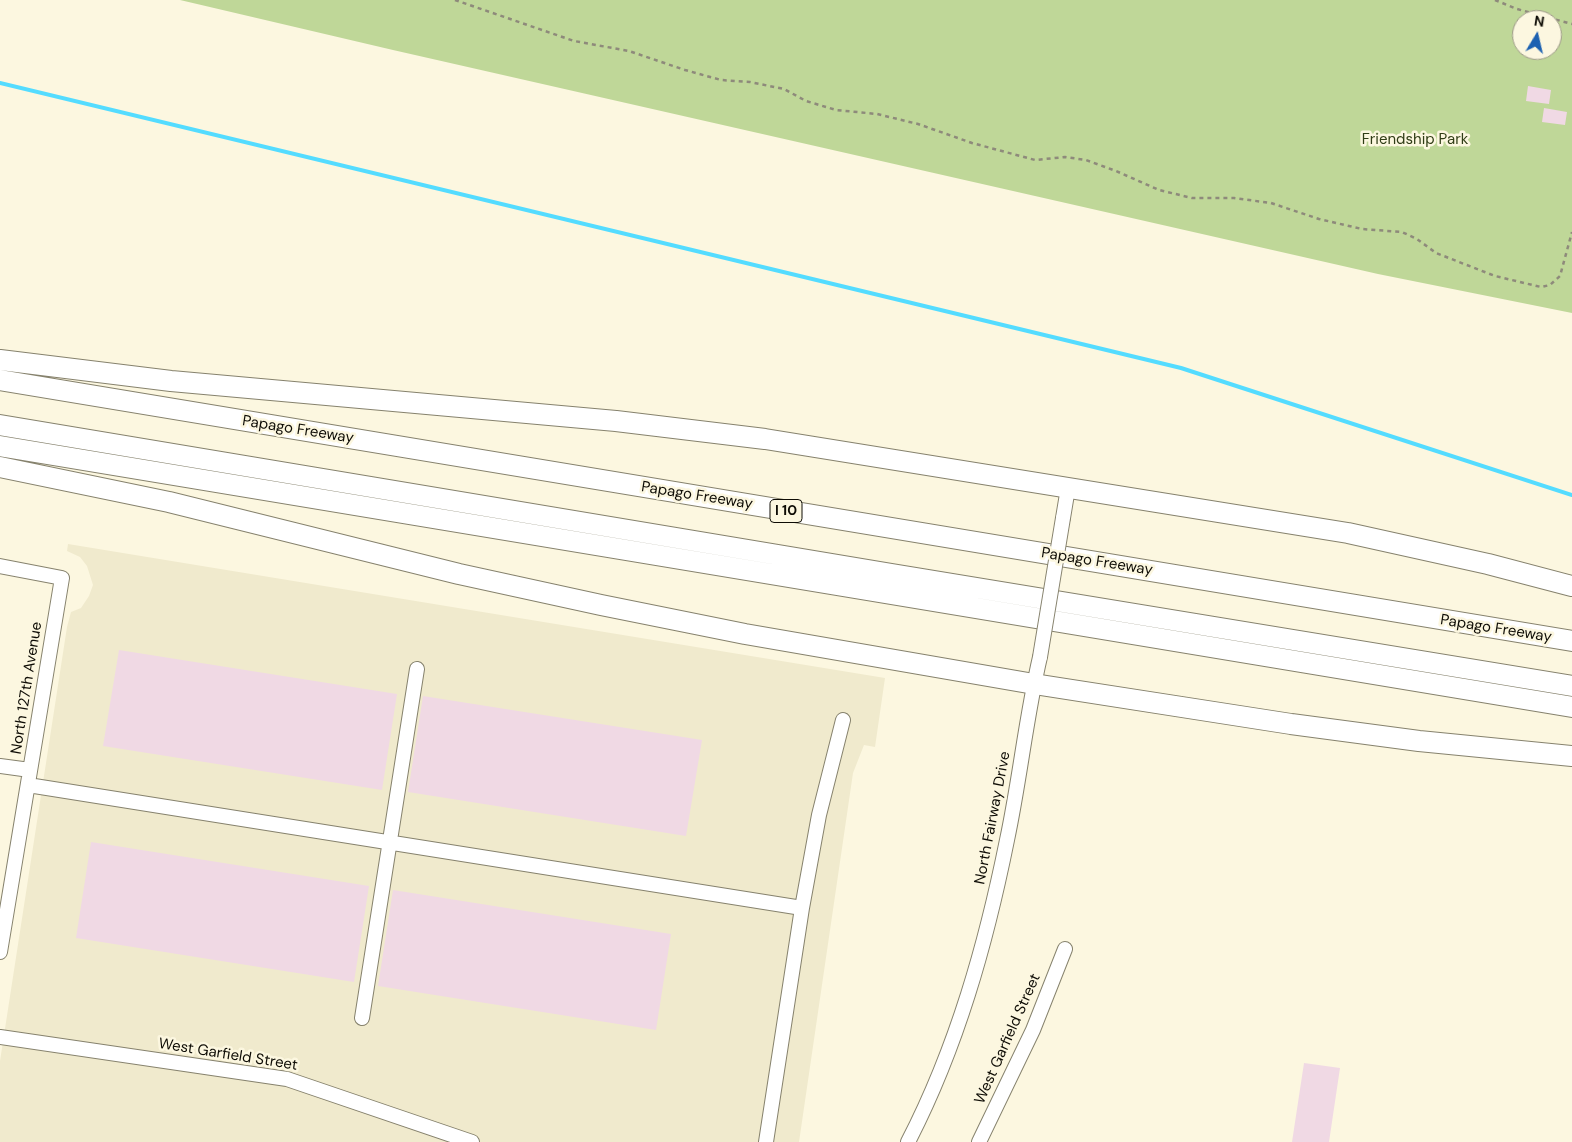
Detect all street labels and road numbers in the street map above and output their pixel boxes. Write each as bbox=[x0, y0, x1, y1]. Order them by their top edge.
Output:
street label: Papago Freeway bbox=[241, 412, 355, 448]
street label: Papago Freeway bbox=[640, 478, 754, 514]
road number: I 10 bbox=[770, 500, 802, 522]
street label: Papago Freeway bbox=[1040, 544, 1154, 580]
street label: Papago Freeway bbox=[1439, 611, 1553, 647]
street label: North 127th Avenue bbox=[8, 620, 46, 756]
street label: North Fairway Drive bbox=[971, 750, 1015, 886]
street label: West Garfield Street bbox=[971, 971, 1045, 1107]
street label: West Garfield Street bbox=[157, 1035, 299, 1075]

